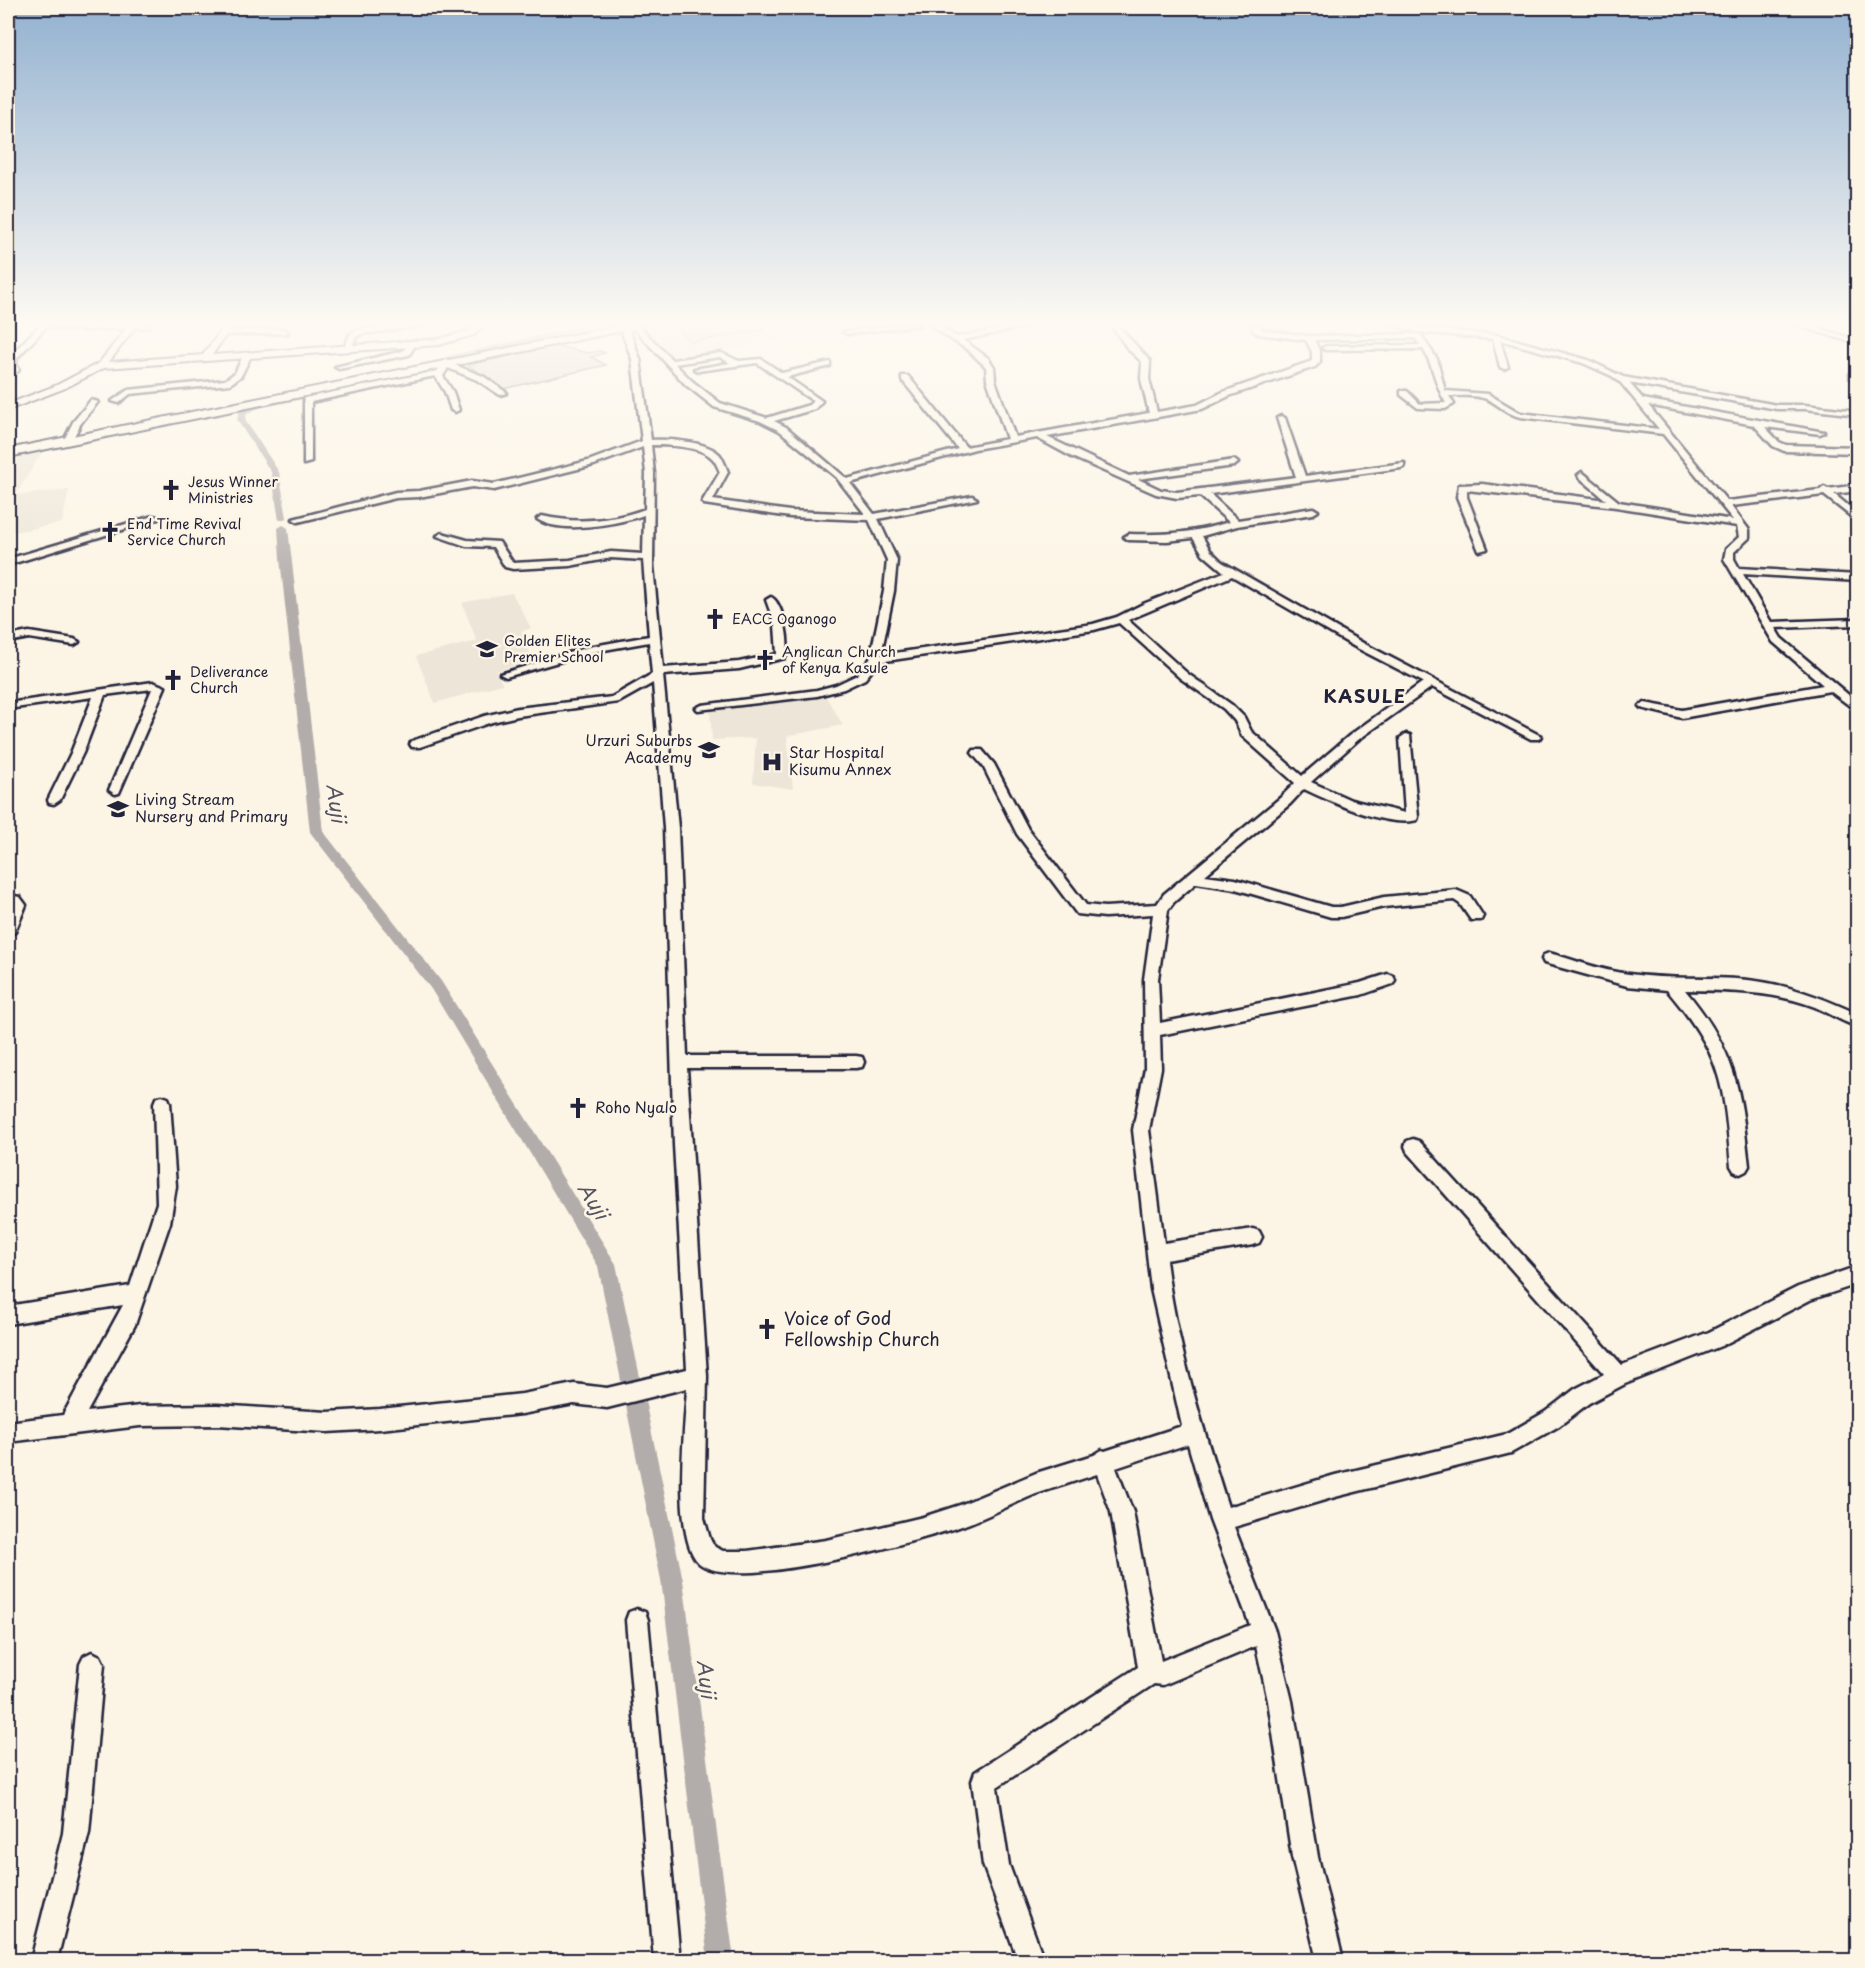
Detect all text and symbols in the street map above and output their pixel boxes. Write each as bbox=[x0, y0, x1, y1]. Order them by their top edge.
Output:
place label: Jesus Winner Ministries bbox=[188, 471, 278, 508]
church icon: Jesus Winner Ministries bbox=[159, 478, 183, 502]
place label: End Time Revival Service Church bbox=[127, 513, 242, 550]
church icon: End Time Revival Service Church bbox=[98, 520, 122, 544]
church icon: EACC Oganogo bbox=[703, 607, 727, 631]
place label: EACC Oganogo bbox=[732, 608, 837, 629]
place label: Golden Elites Premier School bbox=[504, 630, 604, 667]
school or university icon: Golden Elites Premier School bbox=[475, 637, 499, 661]
place label: Anglican Church of Kenya Kasule bbox=[782, 641, 896, 678]
church icon: Anglican Church of Kenya Kasule bbox=[753, 648, 777, 672]
place label: Deliverance Church bbox=[190, 661, 269, 698]
church icon: Deliverance Church bbox=[161, 668, 185, 692]
district label: KASULE bbox=[1324, 682, 1406, 709]
place label: Urzuri Suburbs Academy bbox=[585, 728, 692, 768]
school or university icon: Urzuri Suburbs Academy bbox=[697, 738, 721, 762]
place label: Star Hospital Kisumu Annex bbox=[789, 740, 892, 780]
hospital icon: Star Hospital Kisumu Annex bbox=[760, 750, 784, 774]
water label: Auji bbox=[319, 782, 355, 828]
place label: Living Stream Nursery and Primary bbox=[135, 787, 288, 827]
school or university icon: Living Stream Nursery and Primary bbox=[106, 797, 130, 821]
place label: Roho Nyalo bbox=[595, 1095, 677, 1118]
church icon: Roho Nyalo bbox=[566, 1096, 590, 1120]
water label: Auji bbox=[571, 1176, 619, 1228]
place label: Voice of God Fellowship Church bbox=[784, 1304, 940, 1352]
church icon: Voice of God Fellowship Church bbox=[755, 1317, 779, 1341]
water label: Auji bbox=[690, 1658, 725, 1703]

